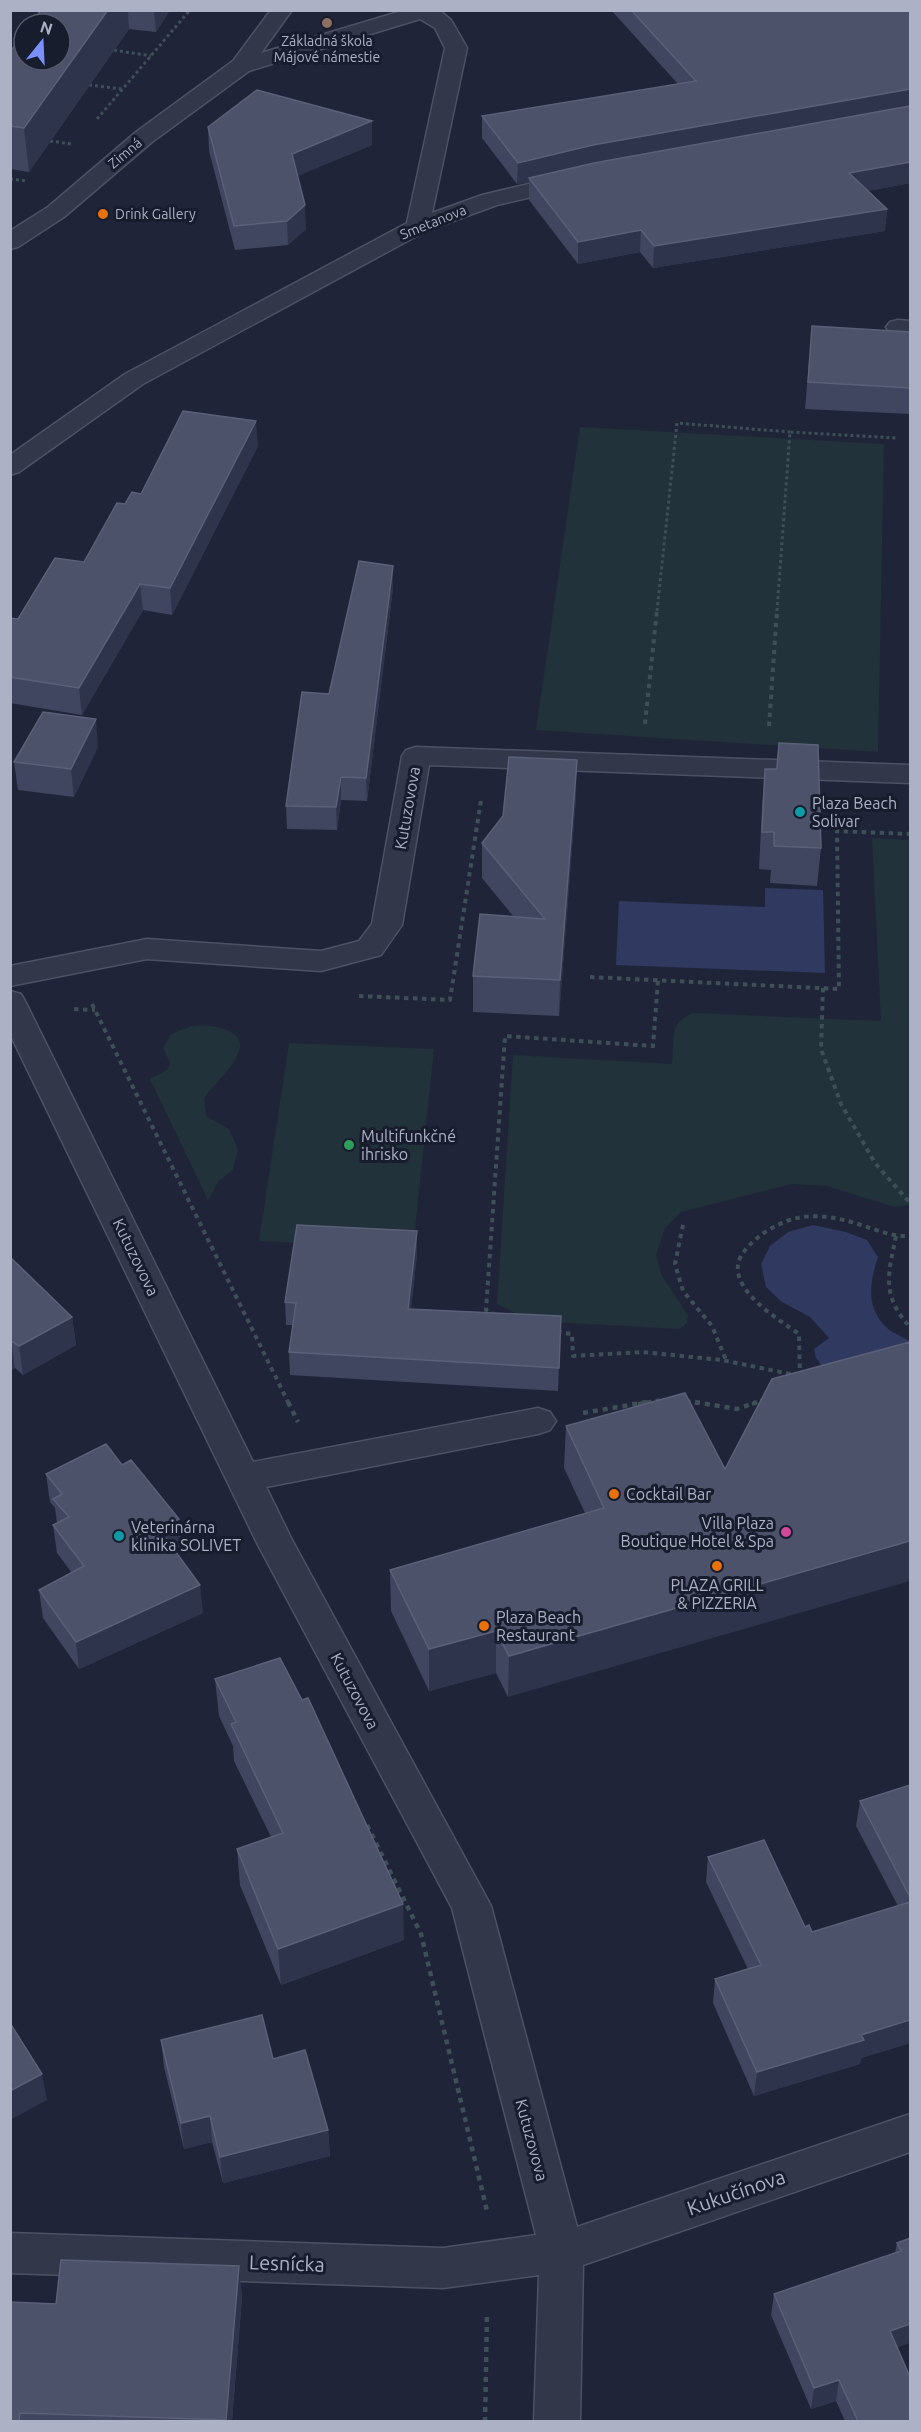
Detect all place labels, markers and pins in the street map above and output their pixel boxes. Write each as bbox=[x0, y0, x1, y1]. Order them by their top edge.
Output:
marker: Základná škola Májové námestie bbox=[320, 16, 334, 30]
place label: Základná škola Májové námestie bbox=[274, 33, 380, 65]
place label: Drink Gallery bbox=[115, 206, 196, 222]
marker: Drink Gallery bbox=[96, 207, 110, 221]
place label: Plaza Beach Solivar bbox=[812, 794, 897, 830]
marker: Plaza Beach Solivar bbox=[793, 805, 807, 819]
place label: Multifunkčné ihrisko bbox=[361, 1127, 456, 1163]
marker: Multifunkčné ihrisko bbox=[342, 1138, 356, 1152]
place label: Cocktail Bar bbox=[626, 1485, 711, 1503]
marker: Cocktail Bar bbox=[607, 1487, 621, 1501]
place label: Villa Plaza Boutique Hotel & Spa bbox=[621, 1514, 774, 1550]
place label: Veterinárna klinika SOLIVET bbox=[131, 1518, 241, 1554]
marker: Villa Plaza Boutique Hotel & Spa bbox=[779, 1525, 793, 1539]
marker: Veterinárna klinika SOLIVET bbox=[112, 1529, 126, 1543]
marker: PLAZA GRILL & PIZZERIA bbox=[710, 1559, 724, 1573]
place label: PLAZA GRILL & PIZZERIA bbox=[670, 1576, 764, 1612]
place label: Plaza Beach Restaurant bbox=[496, 1608, 581, 1644]
marker: Plaza Beach Restaurant bbox=[477, 1619, 491, 1633]

